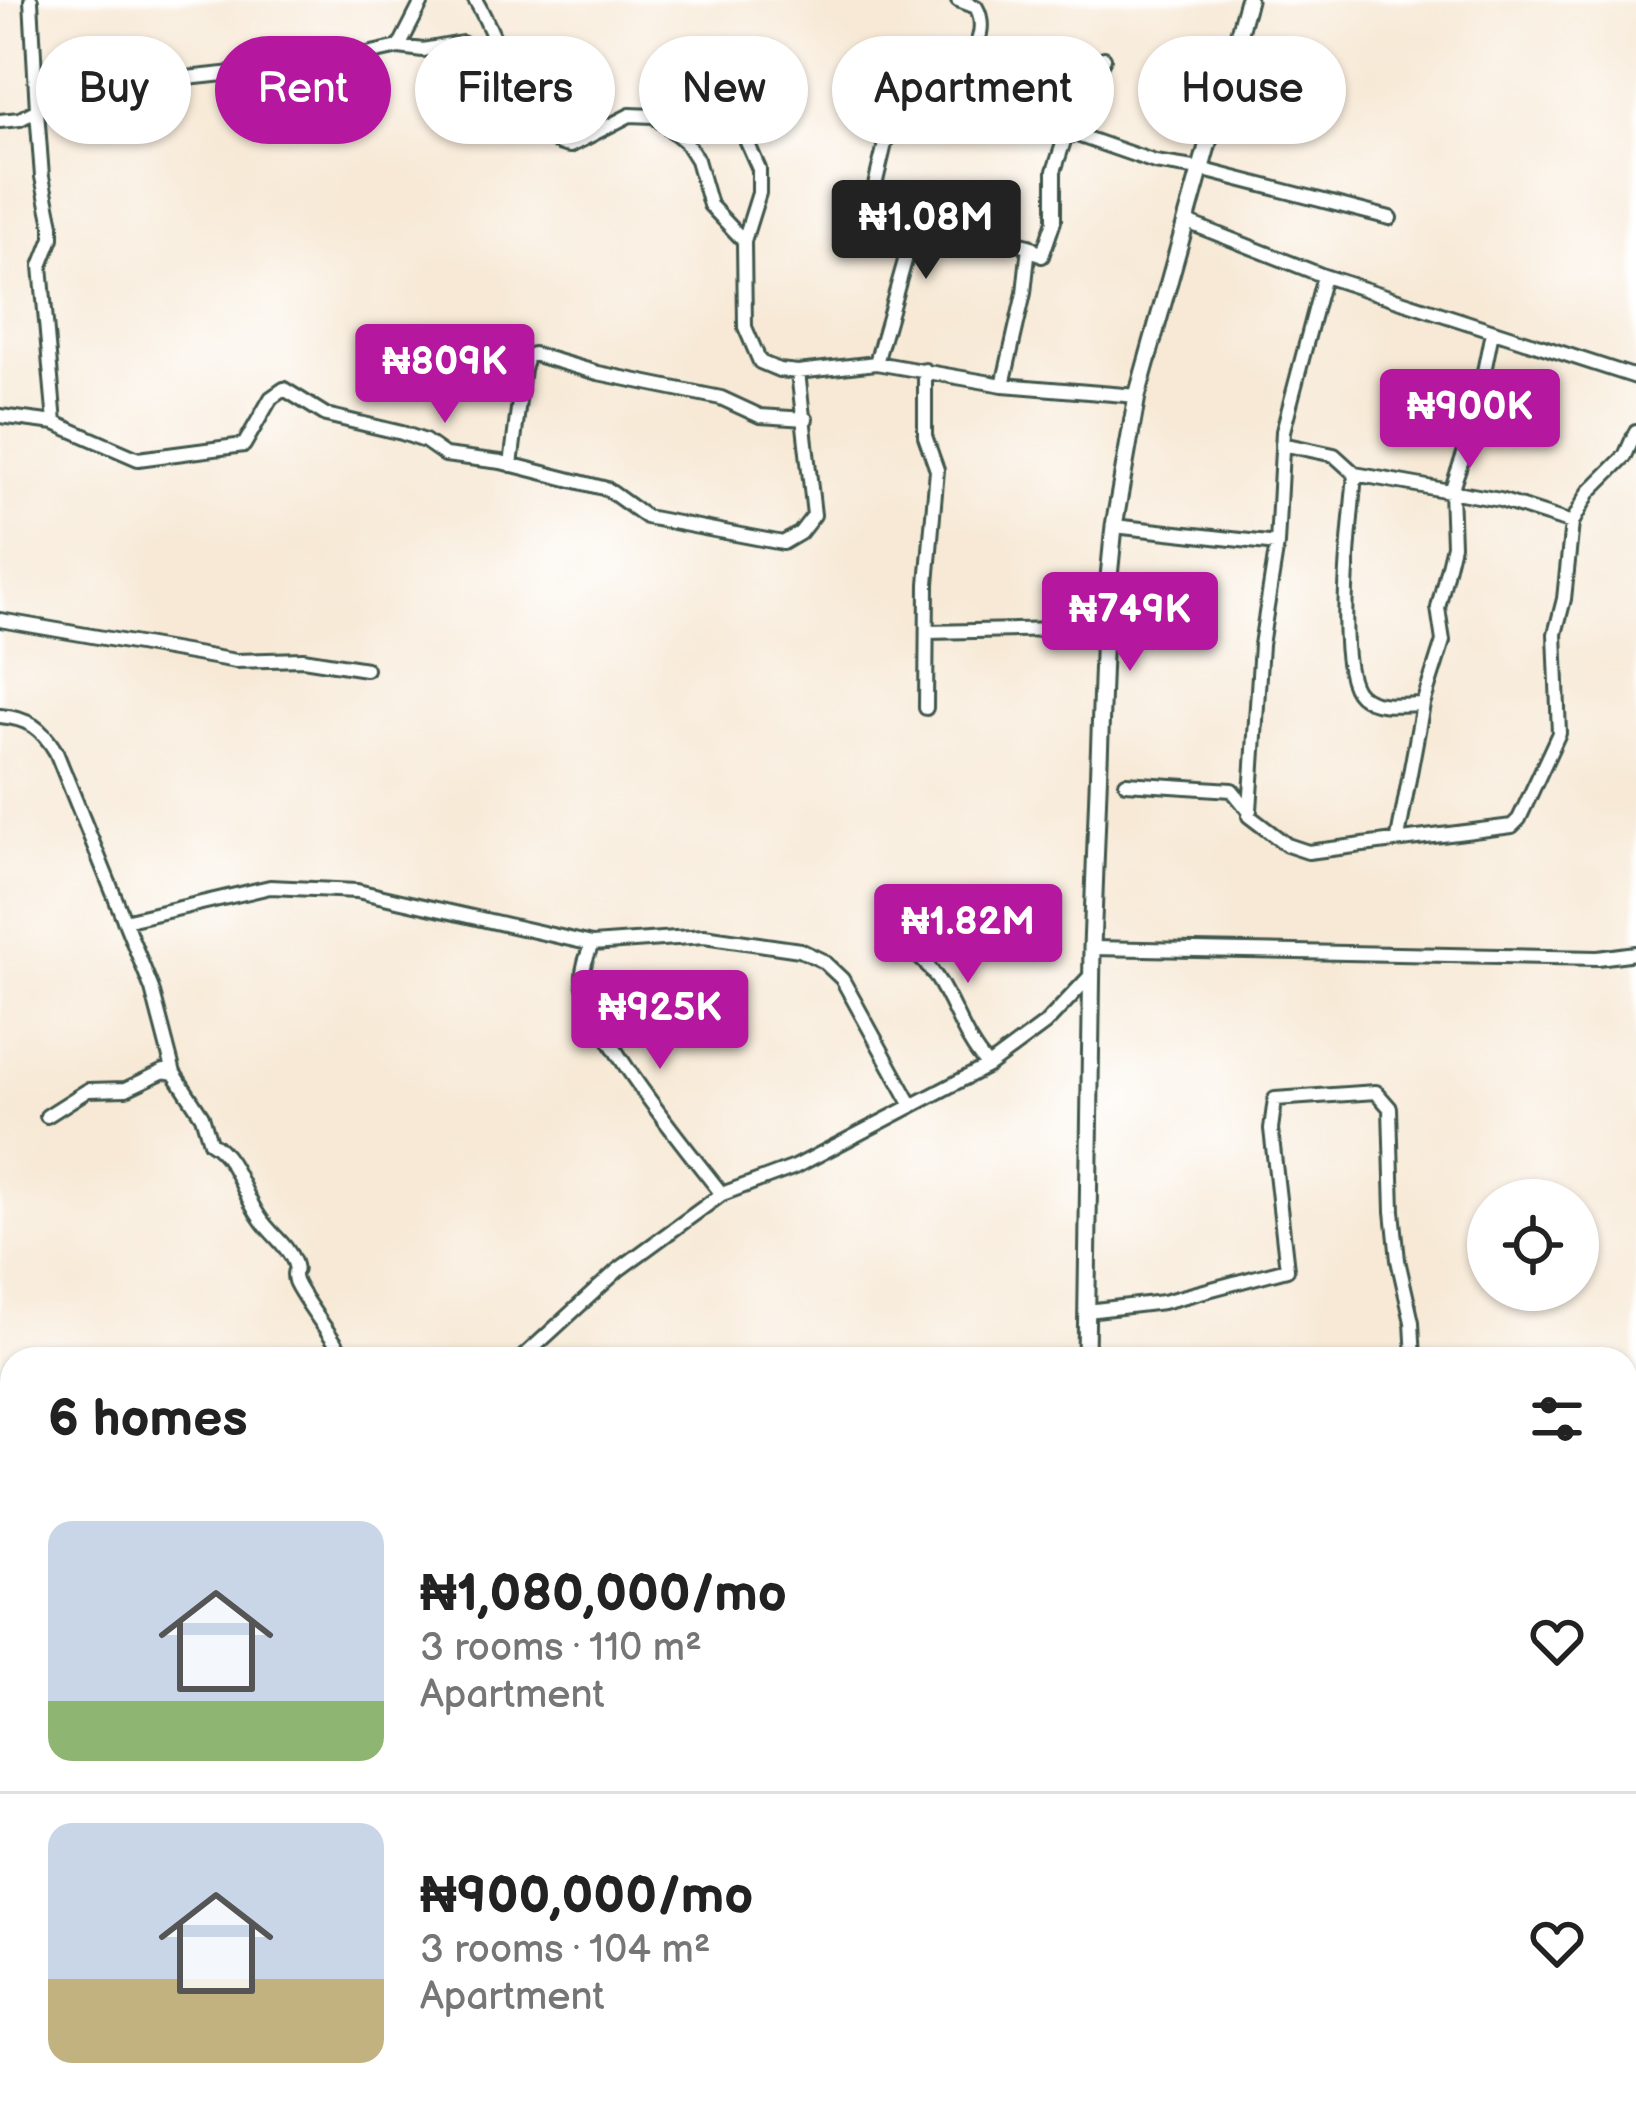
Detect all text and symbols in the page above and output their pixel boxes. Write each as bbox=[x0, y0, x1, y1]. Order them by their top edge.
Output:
chip: Buy bbox=[36, 36, 191, 144]
chip: Rent bbox=[215, 36, 391, 144]
chip: Filters bbox=[415, 36, 615, 144]
chip: New bbox=[639, 36, 808, 144]
chip: Apartment bbox=[832, 36, 1114, 144]
chip: House bbox=[1138, 36, 1346, 144]
pin: ₦1.08M bbox=[828, 180, 1024, 282]
text: ₦1.08M bbox=[859, 195, 993, 242]
pin: ₦809K bbox=[361, 324, 529, 426]
text: ₦809K bbox=[382, 339, 508, 386]
pin: ₦900K bbox=[1386, 369, 1554, 471]
text: ₦900K bbox=[1407, 384, 1533, 431]
pin: ₦749K bbox=[1046, 572, 1214, 674]
text: ₦749K bbox=[1069, 587, 1191, 634]
pin: ₦1.82M bbox=[870, 884, 1066, 986]
text: ₦1.82M bbox=[901, 899, 1035, 946]
pin: ₦925K bbox=[576, 970, 744, 1072]
text: ₦925K bbox=[598, 985, 722, 1032]
map controls bbox=[1467, 1179, 1599, 1311]
button: locate bbox=[1467, 1179, 1599, 1311]
icon: filters bbox=[1524, 1386, 1590, 1452]
text: 6 homes bbox=[48, 1389, 248, 1450]
text: ₦1,080,000/mo bbox=[420, 1564, 787, 1625]
icon: home bbox=[144, 1569, 288, 1713]
icon: heart bbox=[1524, 1608, 1590, 1674]
text: 3 rooms · 110 m² bbox=[420, 1625, 702, 1672]
text: Apartment bbox=[420, 1672, 604, 1719]
text: ₦900,000/mo bbox=[420, 1866, 753, 1927]
icon: home bbox=[144, 1871, 288, 2015]
icon: heart bbox=[1524, 1910, 1590, 1976]
text: 3 rooms · 104 m² bbox=[420, 1927, 711, 1974]
text: Apartment bbox=[420, 1974, 604, 2021]

